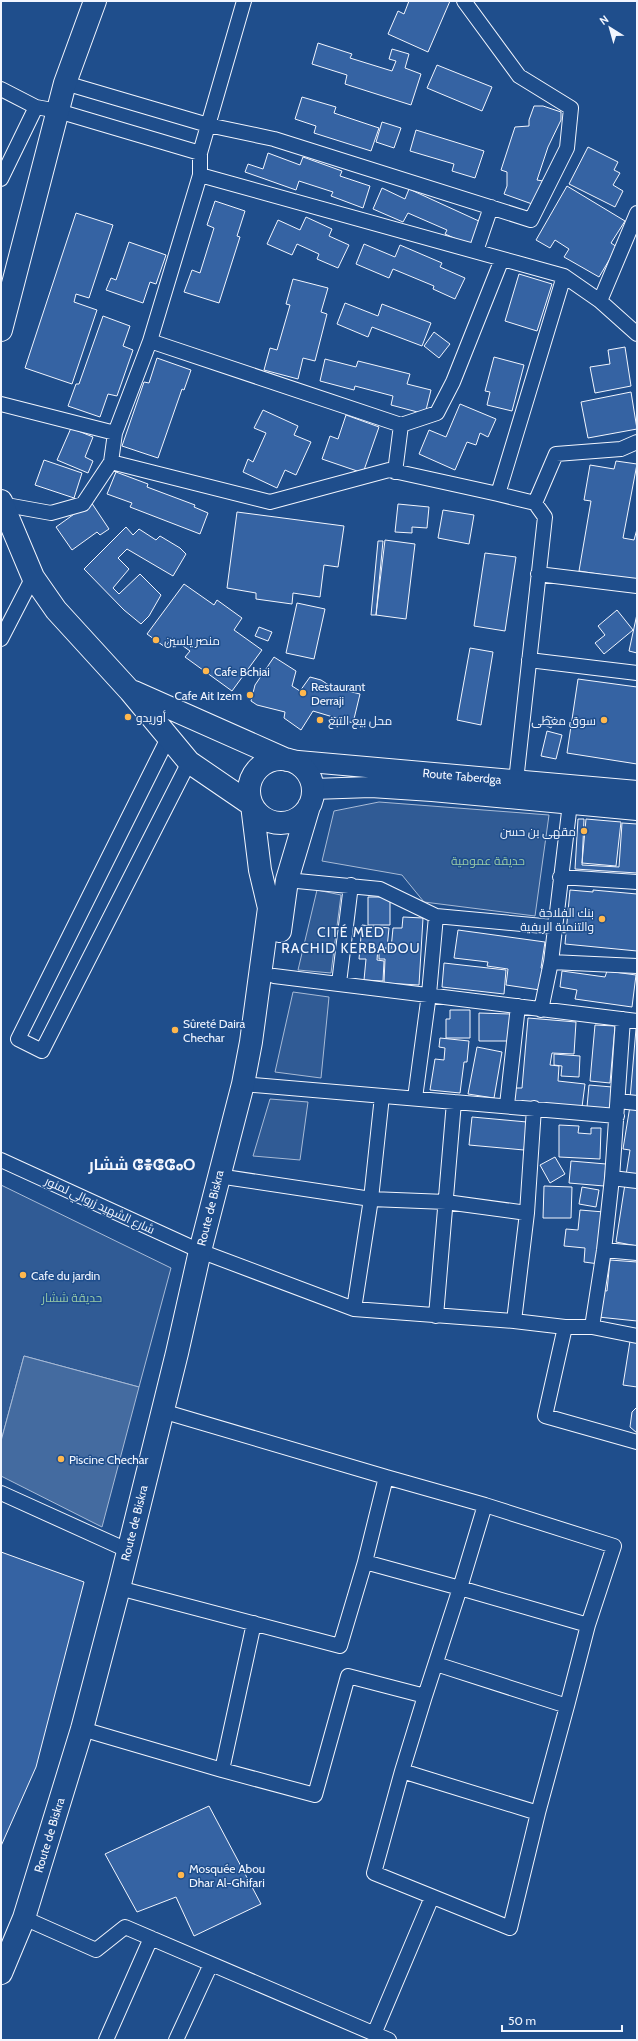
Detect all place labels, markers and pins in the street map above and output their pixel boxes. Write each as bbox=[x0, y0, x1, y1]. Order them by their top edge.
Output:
place label: منصر ياسين bbox=[164, 633, 220, 648]
marker: منصر ياسين bbox=[151, 635, 161, 645]
place label: Cafe Bchiai bbox=[214, 664, 270, 679]
marker: Cafe Bchiai bbox=[201, 666, 211, 676]
place label: Restaurant Derraji bbox=[311, 679, 365, 708]
place label: Cafe Ait Izem bbox=[174, 688, 242, 703]
marker: Restaurant Derraji bbox=[298, 688, 308, 698]
marker: Cafe Ait Izem bbox=[245, 690, 255, 700]
place label: أوريدو bbox=[136, 710, 166, 725]
marker: أوريدو bbox=[123, 712, 133, 722]
place label: محل بيع التبغ bbox=[328, 713, 392, 729]
place label: سوق مغطى bbox=[531, 713, 596, 728]
marker: محل بيع التبغ bbox=[315, 715, 325, 725]
marker: سوق مغطى bbox=[599, 715, 609, 725]
place label: مقهى بن حسن bbox=[500, 824, 576, 839]
marker: مقهى بن حسن bbox=[579, 826, 589, 836]
place label: بنك الفلاحة والتنمية الريفية bbox=[520, 905, 594, 934]
marker: بنك الفلاحة والتنمية الريفية bbox=[597, 914, 607, 924]
place label: Sûreté Daira Chechar bbox=[183, 1016, 245, 1045]
marker: Sûreté Daira Chechar bbox=[170, 1025, 180, 1035]
place label: Cafe du jardin bbox=[31, 1268, 101, 1283]
marker: Cafe du jardin bbox=[18, 1270, 28, 1280]
place label: Piscine Chechar bbox=[69, 1452, 149, 1467]
marker: Piscine Chechar bbox=[56, 1454, 66, 1464]
place label: Mosquée Abou Dhar Al-Ghifari bbox=[189, 1861, 265, 1890]
marker: Mosquée Abou Dhar Al-Ghifari bbox=[176, 1870, 186, 1880]

